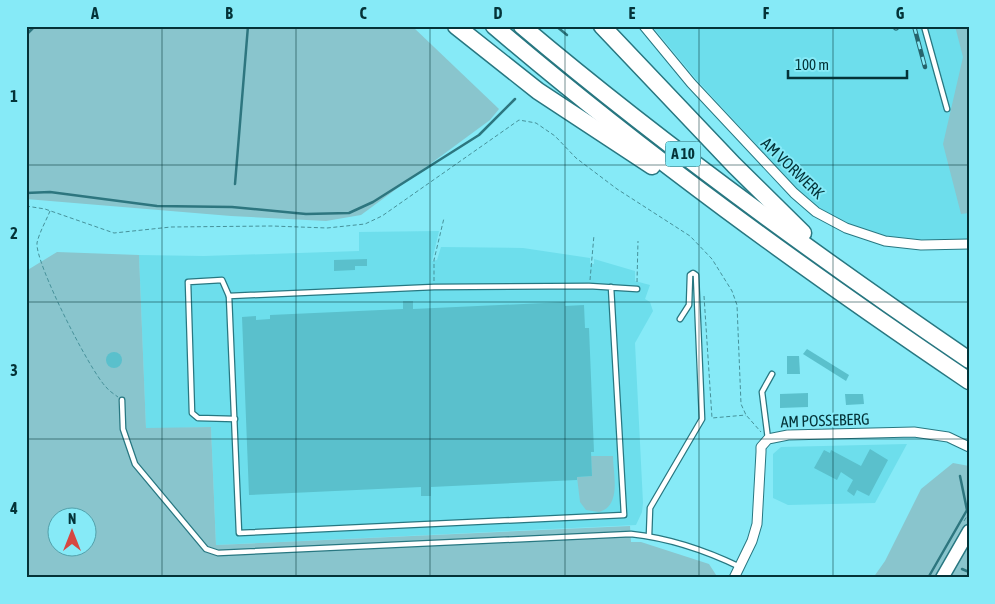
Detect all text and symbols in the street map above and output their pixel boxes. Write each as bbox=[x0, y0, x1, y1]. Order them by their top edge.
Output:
text: A bbox=[90, 4, 99, 22]
text: B bbox=[225, 4, 233, 22]
text: C bbox=[359, 4, 367, 22]
text: D bbox=[494, 4, 503, 22]
text: E bbox=[629, 4, 636, 22]
text: F bbox=[763, 4, 770, 22]
text: G bbox=[896, 4, 905, 22]
scale bar bbox=[788, 48, 906, 80]
text: 100 m bbox=[795, 56, 829, 73]
text: 1 bbox=[10, 87, 18, 105]
street label: AM VORWERK bbox=[758, 134, 828, 202]
road number: A 10 bbox=[666, 142, 700, 166]
text: 2 bbox=[10, 224, 18, 242]
text: 3 bbox=[10, 361, 18, 379]
street label: AM POSSEBERG bbox=[780, 409, 870, 431]
text: 4 bbox=[9, 499, 18, 517]
north arrow bbox=[48, 506, 98, 556]
text: N bbox=[68, 511, 76, 527]

